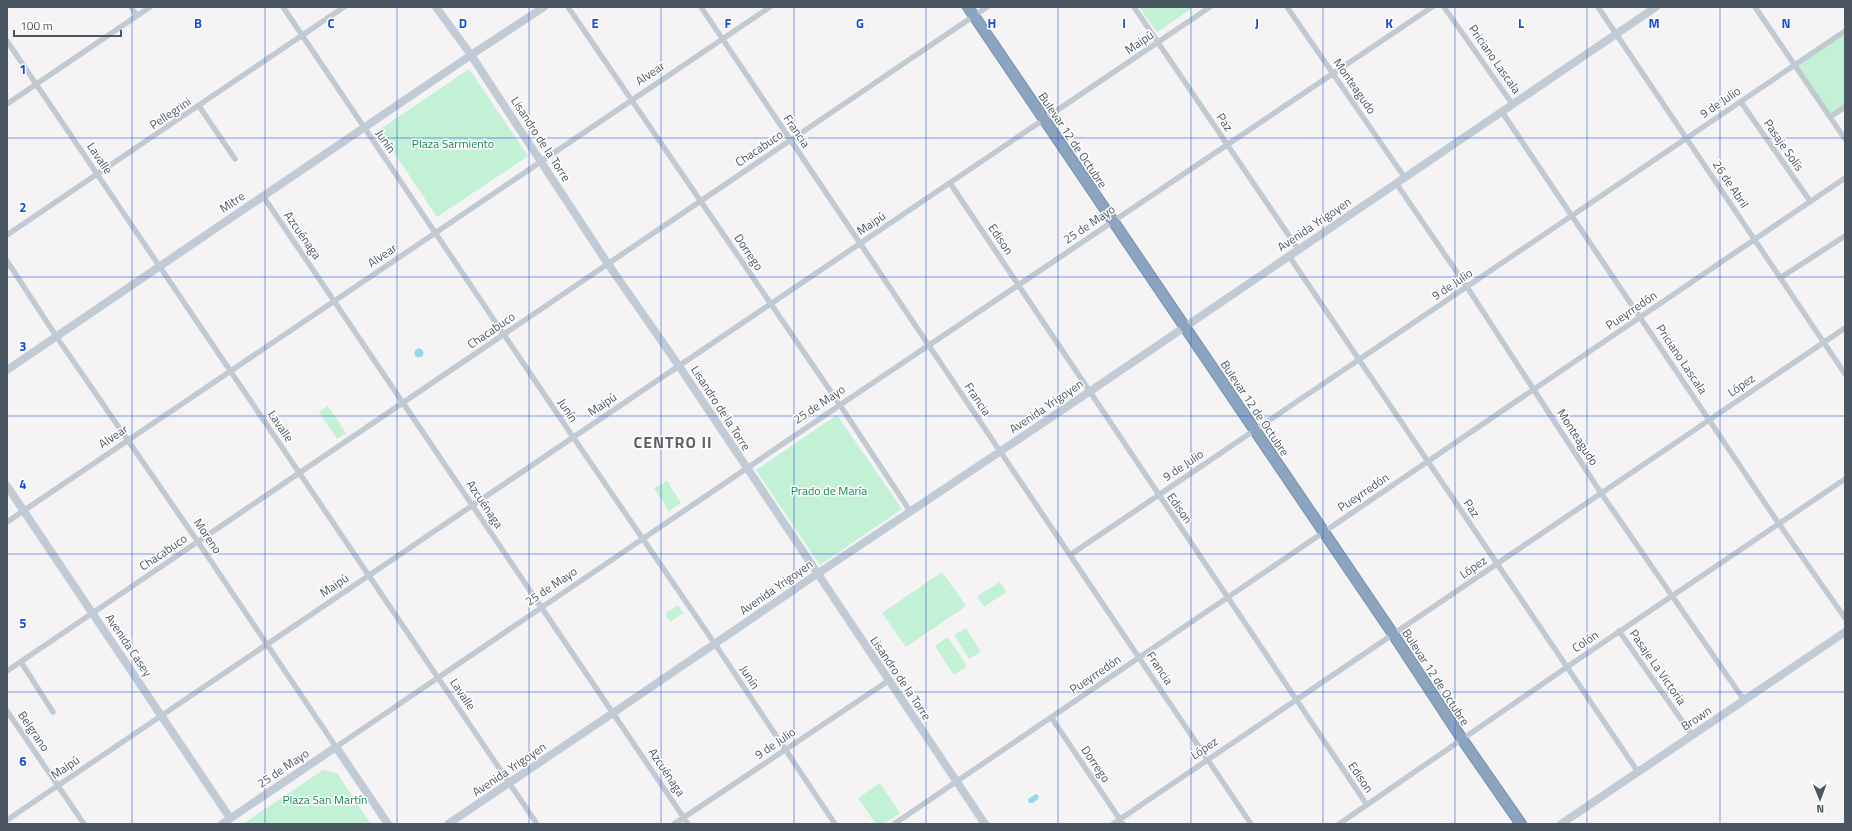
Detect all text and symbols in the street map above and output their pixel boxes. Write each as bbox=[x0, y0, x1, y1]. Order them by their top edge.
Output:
scale bar bbox=[14, 12, 121, 38]
text: B bbox=[194, 13, 202, 33]
text: C bbox=[327, 13, 335, 33]
text: D bbox=[459, 13, 467, 33]
text: E bbox=[591, 13, 599, 33]
text: F bbox=[725, 13, 732, 33]
text: G bbox=[856, 13, 864, 33]
text: H bbox=[988, 13, 996, 33]
text: I bbox=[1122, 13, 1126, 33]
text: J bbox=[1255, 13, 1259, 33]
text: K bbox=[1385, 13, 1393, 33]
text: M bbox=[1648, 13, 1660, 33]
text: N bbox=[1781, 13, 1791, 33]
text: 100 m bbox=[20, 16, 53, 35]
street label: Priciano Lascala bbox=[1466, 22, 1524, 96]
street label: Maipú bbox=[1121, 25, 1157, 59]
street label: Monteagudo bbox=[1329, 54, 1381, 118]
street label: Alvear bbox=[632, 56, 668, 90]
text: 1 bbox=[19, 59, 27, 79]
street label: 9 de Julio bbox=[1696, 81, 1744, 123]
street label: Bulevar 12 de Octubre bbox=[1034, 88, 1112, 192]
street label: Pellegrini bbox=[145, 92, 195, 134]
street label: Lisandro de la Torre bbox=[506, 93, 576, 185]
street label: Paz bbox=[1212, 109, 1238, 135]
street label: Francia bbox=[779, 111, 815, 151]
street label: Pasaje Solís bbox=[1759, 115, 1809, 175]
street label: Junín bbox=[371, 125, 401, 157]
street label: Chacabuco bbox=[731, 125, 787, 171]
park label: Plaza Sarmiento bbox=[412, 134, 494, 153]
street label: Lavalle bbox=[82, 138, 118, 178]
street label: 26 de Abril bbox=[1708, 156, 1754, 212]
street label: Mitre bbox=[215, 187, 249, 217]
street label: Avenida Yrigoyen bbox=[1273, 192, 1355, 256]
text: 2 bbox=[19, 197, 27, 217]
street label: 25 de Mayo bbox=[1059, 200, 1119, 248]
street label: Maipú bbox=[853, 206, 889, 240]
street label: Azcuénaga bbox=[279, 207, 327, 263]
street label: Edison bbox=[984, 220, 1018, 258]
street label: Dorrego bbox=[730, 230, 768, 274]
street label: Alvear bbox=[364, 238, 400, 272]
street label: 9 de Julio bbox=[1428, 263, 1476, 305]
street label: Pueyrredón bbox=[1601, 286, 1661, 334]
street label: Chacabuco bbox=[463, 307, 519, 353]
street label: Priciano Lascala bbox=[1652, 320, 1712, 398]
text: 3 bbox=[19, 336, 27, 356]
street label: Bulevar 12 de Octubre bbox=[1216, 356, 1294, 460]
street label: Lisandro de la Torre bbox=[686, 362, 756, 454]
street label: López bbox=[1723, 369, 1759, 401]
street label: Avenida Yrigoyen bbox=[1005, 374, 1087, 438]
street label: Francia bbox=[960, 379, 996, 419]
street label: 25 de Mayo bbox=[789, 380, 849, 428]
street label: Maipú bbox=[584, 387, 620, 421]
street label: Junín bbox=[553, 394, 583, 426]
street label: Monteagudo bbox=[1553, 405, 1603, 469]
street label: Lavalle bbox=[263, 406, 299, 446]
street label: Alvear bbox=[95, 419, 131, 453]
district label: CENTRO II bbox=[633, 430, 713, 454]
street label: 9 de Julio bbox=[1159, 444, 1207, 486]
street label: Pueyrredón bbox=[1333, 468, 1393, 516]
text: 4 bbox=[19, 474, 27, 494]
street label: Azcuénaga bbox=[462, 476, 508, 532]
park label: Prado de María bbox=[791, 481, 867, 500]
street label: Edison bbox=[1163, 489, 1197, 527]
street label: Paz bbox=[1459, 495, 1485, 521]
street label: Moreno bbox=[189, 514, 227, 558]
street label: Chacabuco bbox=[135, 529, 191, 575]
street label: López bbox=[1455, 551, 1491, 583]
street label: Avenida Yrigoyen bbox=[735, 555, 817, 619]
street label: 25 de Mayo bbox=[521, 562, 581, 610]
street label: Maipú bbox=[316, 568, 352, 602]
street label: Avenida Casey bbox=[101, 610, 157, 681]
text: 5 bbox=[19, 613, 27, 633]
street label: Bulevar 12 de Octubre bbox=[1397, 625, 1475, 729]
street label: Colón bbox=[1568, 625, 1602, 657]
street label: Pasaje La Victoria bbox=[1625, 625, 1691, 709]
street label: Lisandro de la Torre bbox=[866, 632, 936, 724]
street label: Francia bbox=[1142, 648, 1178, 688]
street label: Pueyrredón bbox=[1065, 650, 1125, 698]
street label: Junín bbox=[735, 661, 765, 693]
street label: Lavalle bbox=[445, 674, 481, 714]
street label: Brown bbox=[1677, 701, 1715, 735]
street label: Belgrano bbox=[13, 707, 55, 755]
street label: 9 de Julio bbox=[751, 722, 799, 764]
street label: López bbox=[1186, 732, 1222, 764]
street label: Avenida Yrigoyen bbox=[468, 737, 550, 801]
street label: Dorrego bbox=[1077, 742, 1115, 786]
street label: 25 de Mayo bbox=[253, 744, 313, 792]
street label: Azcuénaga bbox=[644, 744, 690, 800]
street label: Maipú bbox=[47, 750, 83, 784]
text: 6 bbox=[19, 751, 27, 771]
street label: Edison bbox=[1344, 758, 1378, 796]
north arrow bbox=[1800, 779, 1840, 819]
park label: Plaza San Martín bbox=[282, 790, 368, 809]
text: N bbox=[1816, 801, 1824, 817]

